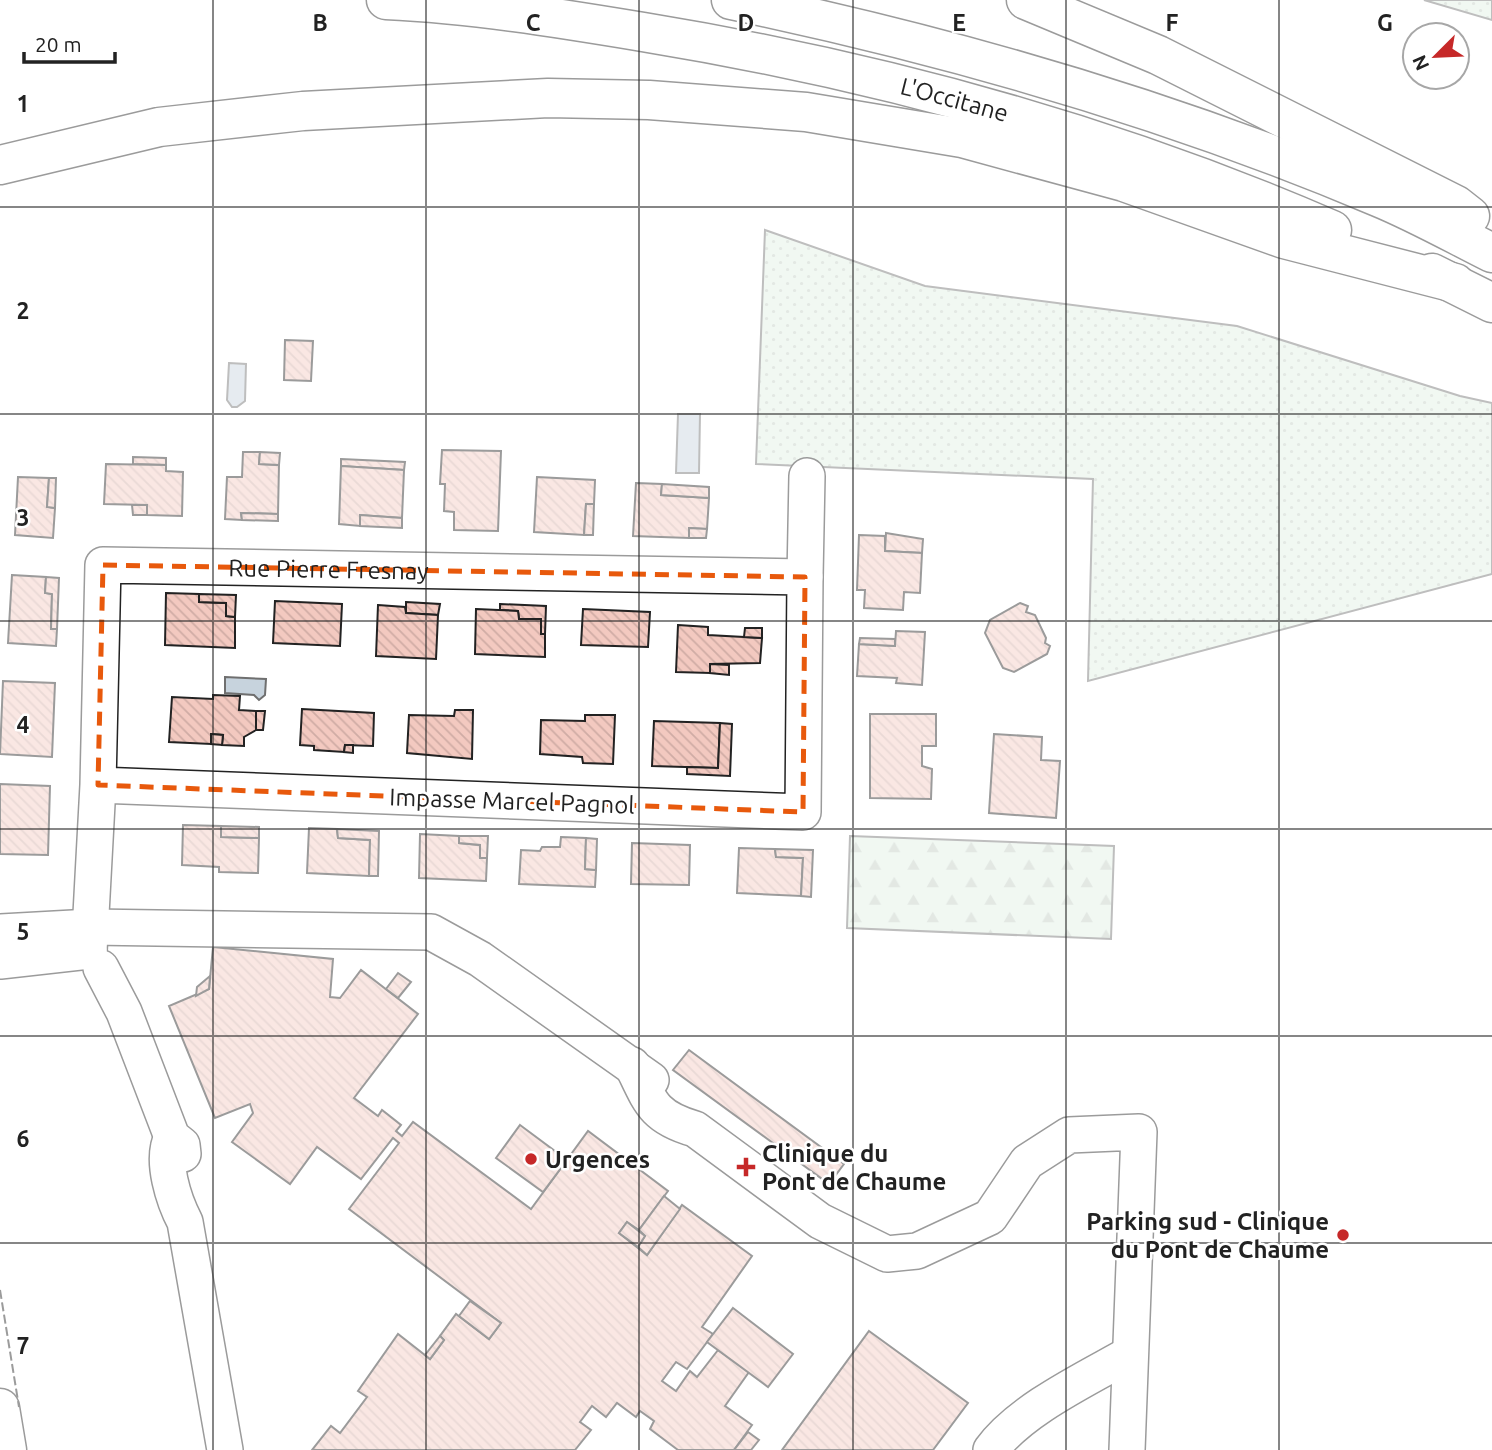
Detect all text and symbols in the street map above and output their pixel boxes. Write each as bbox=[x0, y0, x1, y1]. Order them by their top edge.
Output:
text: B bbox=[312, 10, 328, 35]
text: C bbox=[526, 10, 541, 35]
text: D bbox=[738, 10, 754, 35]
text: E bbox=[952, 10, 966, 35]
text: F bbox=[1166, 10, 1179, 35]
text: G bbox=[1377, 10, 1393, 35]
scale bar bbox=[24, 21, 116, 65]
north arrow bbox=[1401, 21, 1471, 91]
text: 20 m bbox=[35, 32, 82, 56]
text: N bbox=[1408, 52, 1433, 74]
street label: L'Occitane bbox=[898, 72, 1012, 127]
text: 1 bbox=[17, 91, 29, 116]
text: 2 bbox=[17, 298, 29, 323]
text: 3 bbox=[17, 505, 29, 530]
street label: Rue Pierre Fresnay bbox=[228, 554, 429, 584]
text: 4 bbox=[17, 712, 30, 737]
street label: Impasse Marcel Pagnol bbox=[389, 783, 635, 819]
text: 5 bbox=[17, 919, 29, 944]
text: 6 bbox=[17, 1126, 30, 1151]
place label: Clinique du Pont de Chaume bbox=[762, 1140, 946, 1195]
place label: Urgences bbox=[545, 1146, 650, 1173]
marker: Urgences bbox=[523, 1151, 539, 1167]
marker: Clinique du Pont de Chaume bbox=[736, 1157, 756, 1177]
place label: Parking sud - Clinique du Pont de Chaume bbox=[1086, 1208, 1329, 1263]
marker: Parking sud - Clinique du Pont de Chaume bbox=[1335, 1227, 1351, 1243]
text: 7 bbox=[17, 1333, 29, 1358]

